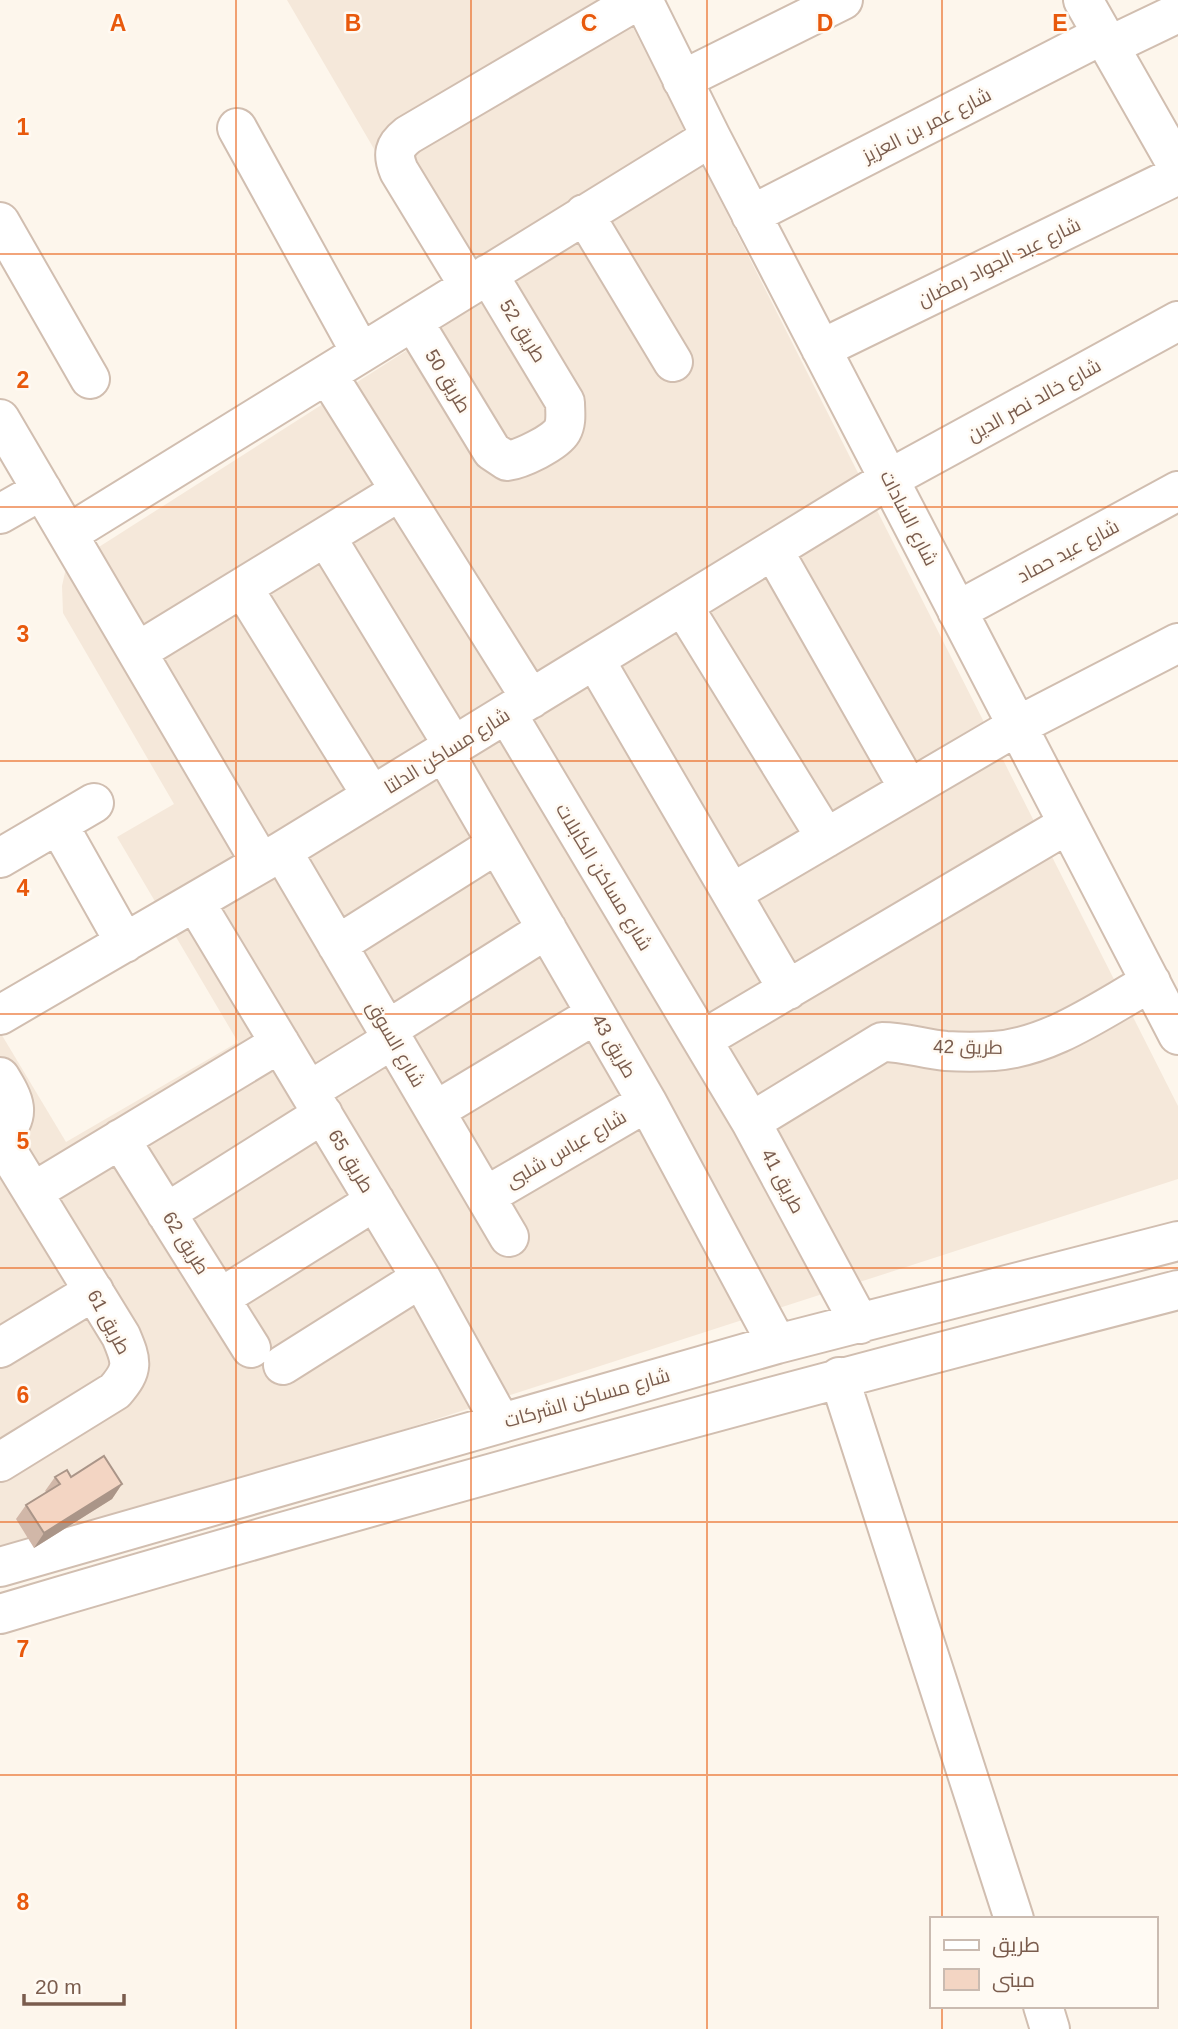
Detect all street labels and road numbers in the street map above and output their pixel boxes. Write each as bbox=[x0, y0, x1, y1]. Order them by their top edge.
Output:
street label: شارع عمر بن العزيز bbox=[858, 84, 996, 170]
street label: شارع عبد الجواد رمضان bbox=[914, 213, 1085, 313]
street label: طريق 52 bbox=[494, 296, 550, 367]
street label: طريق 50 bbox=[419, 346, 475, 417]
street label: شارع خالد نصر الدين bbox=[964, 355, 1106, 448]
street label: شارع السادات bbox=[873, 467, 942, 570]
street label: شارع عيد حماد bbox=[1013, 515, 1124, 589]
street label: شارع مساكن الدلتا bbox=[381, 704, 515, 800]
street label: شارع مساكن الكابلات bbox=[549, 800, 656, 956]
street label: شارع السوق bbox=[360, 997, 429, 1092]
street label: طريق 43 bbox=[586, 1011, 641, 1082]
street label: طريق 42 bbox=[933, 1036, 1003, 1060]
street label: شارع عباس شلبى bbox=[502, 1106, 631, 1195]
street label: طريق 65 bbox=[322, 1126, 378, 1197]
street label: طريق 41 bbox=[756, 1145, 809, 1218]
street label: طريق 62 bbox=[157, 1208, 213, 1279]
street label: طريق 61 bbox=[82, 1286, 135, 1359]
street label: شارع مساكن الشركات bbox=[502, 1364, 673, 1435]

